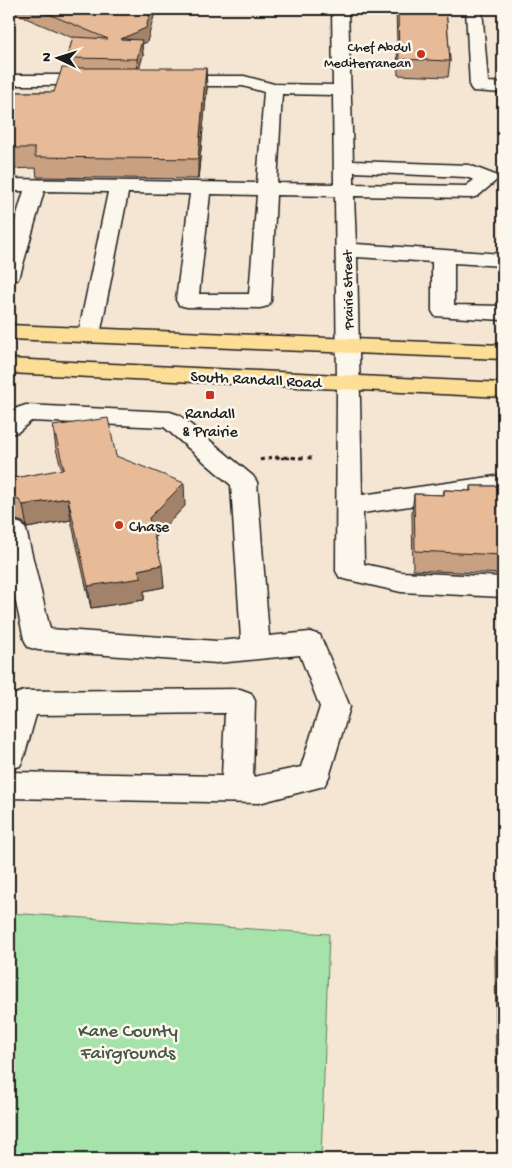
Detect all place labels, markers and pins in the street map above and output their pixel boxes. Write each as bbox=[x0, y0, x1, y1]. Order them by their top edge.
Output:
place label: Chef Abdul Mediterranean bbox=[324, 40, 411, 73]
marker: Chef Abdul Mediterranean bbox=[415, 48, 427, 60]
marker: Randall & Prairie bbox=[204, 389, 216, 401]
place label: Randall & Prairie bbox=[182, 406, 238, 443]
marker: Chase bbox=[113, 519, 125, 531]
place label: Chase bbox=[129, 519, 170, 538]

